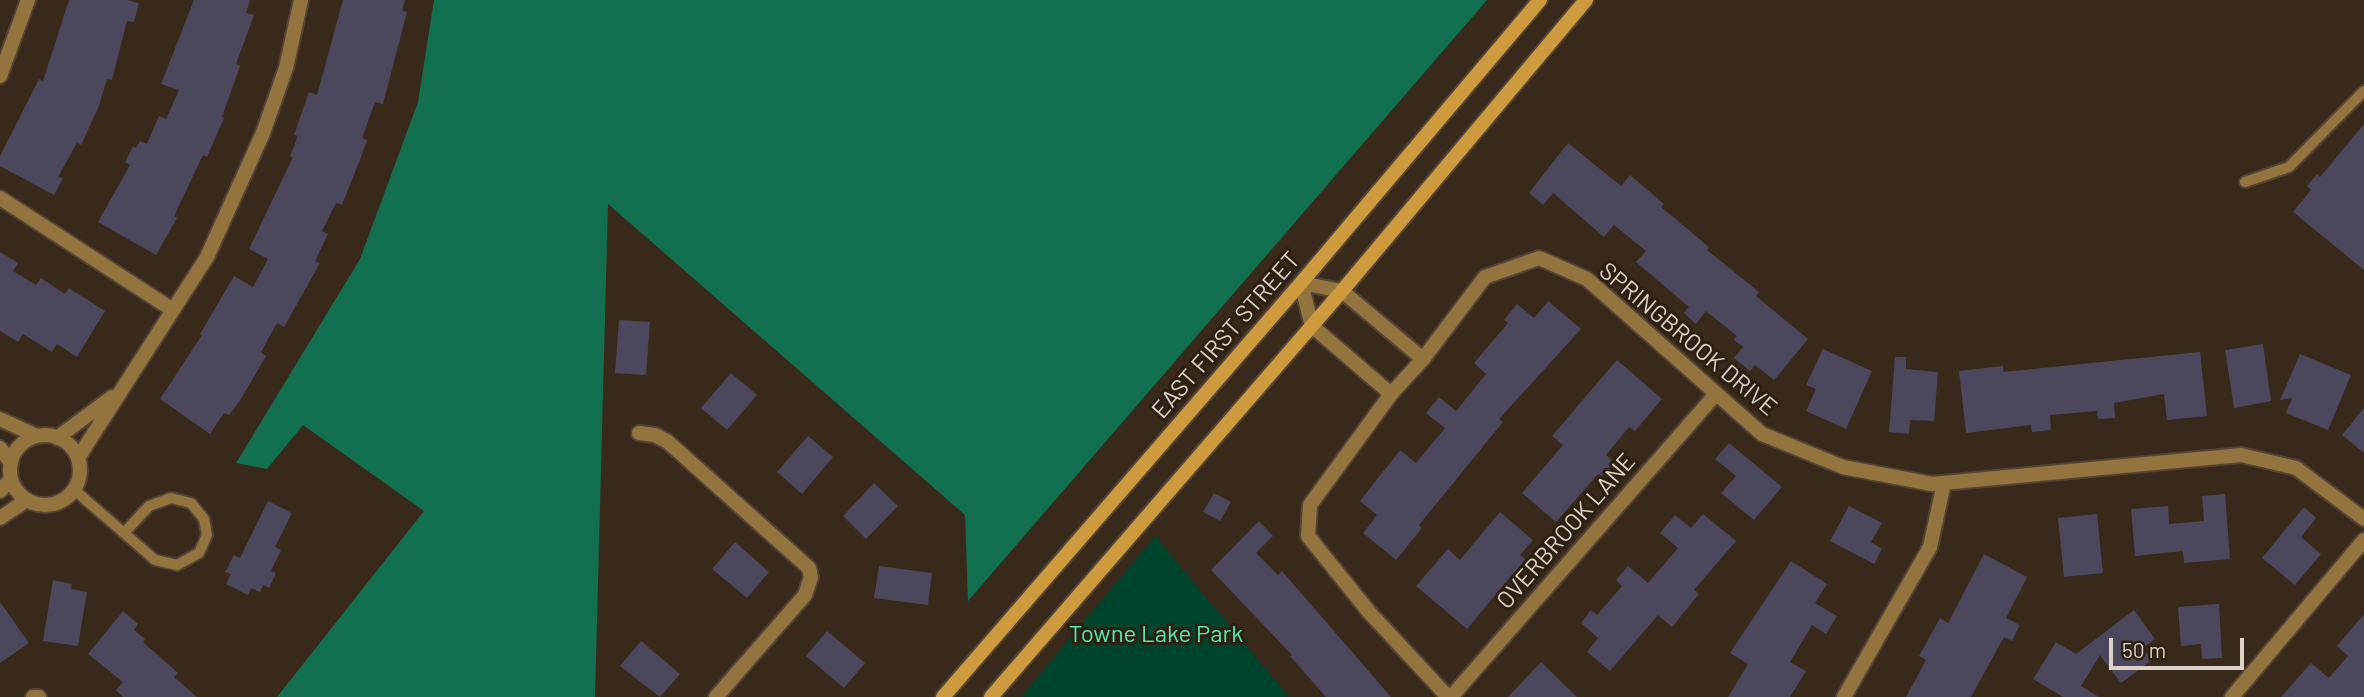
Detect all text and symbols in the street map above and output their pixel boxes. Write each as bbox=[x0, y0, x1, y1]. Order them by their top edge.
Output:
street label: EAST FIRST STREET bbox=[1146, 246, 1306, 424]
street label: SPRINGBROOK DRIVE bbox=[1593, 256, 1783, 422]
street label: OVERBROOK LANE bbox=[1491, 447, 1641, 615]
park label: Towne Lake Park bbox=[1069, 620, 1243, 648]
scale bar bbox=[2112, 624, 2247, 668]
text: 50 m bbox=[2122, 637, 2166, 662]

